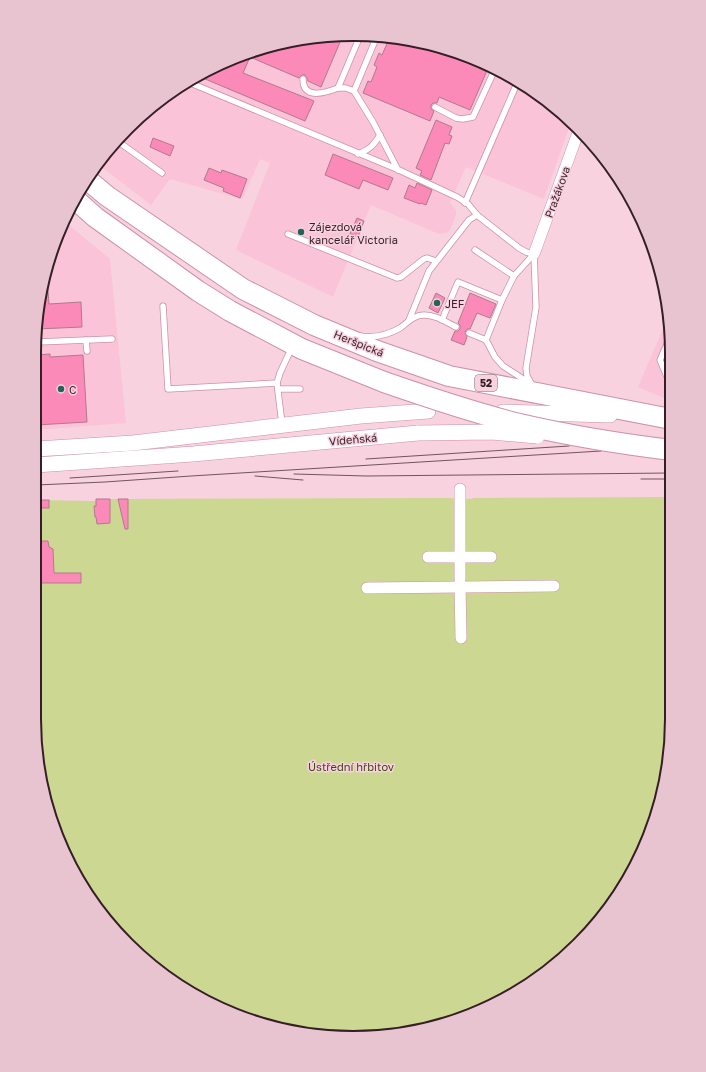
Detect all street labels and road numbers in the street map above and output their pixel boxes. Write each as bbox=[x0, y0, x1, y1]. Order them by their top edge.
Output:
street label: Pražákova bbox=[542, 164, 572, 220]
street label: Heršpická bbox=[332, 327, 386, 359]
road number: 52 bbox=[475, 375, 497, 391]
street label: Vídeňská bbox=[328, 430, 378, 448]

